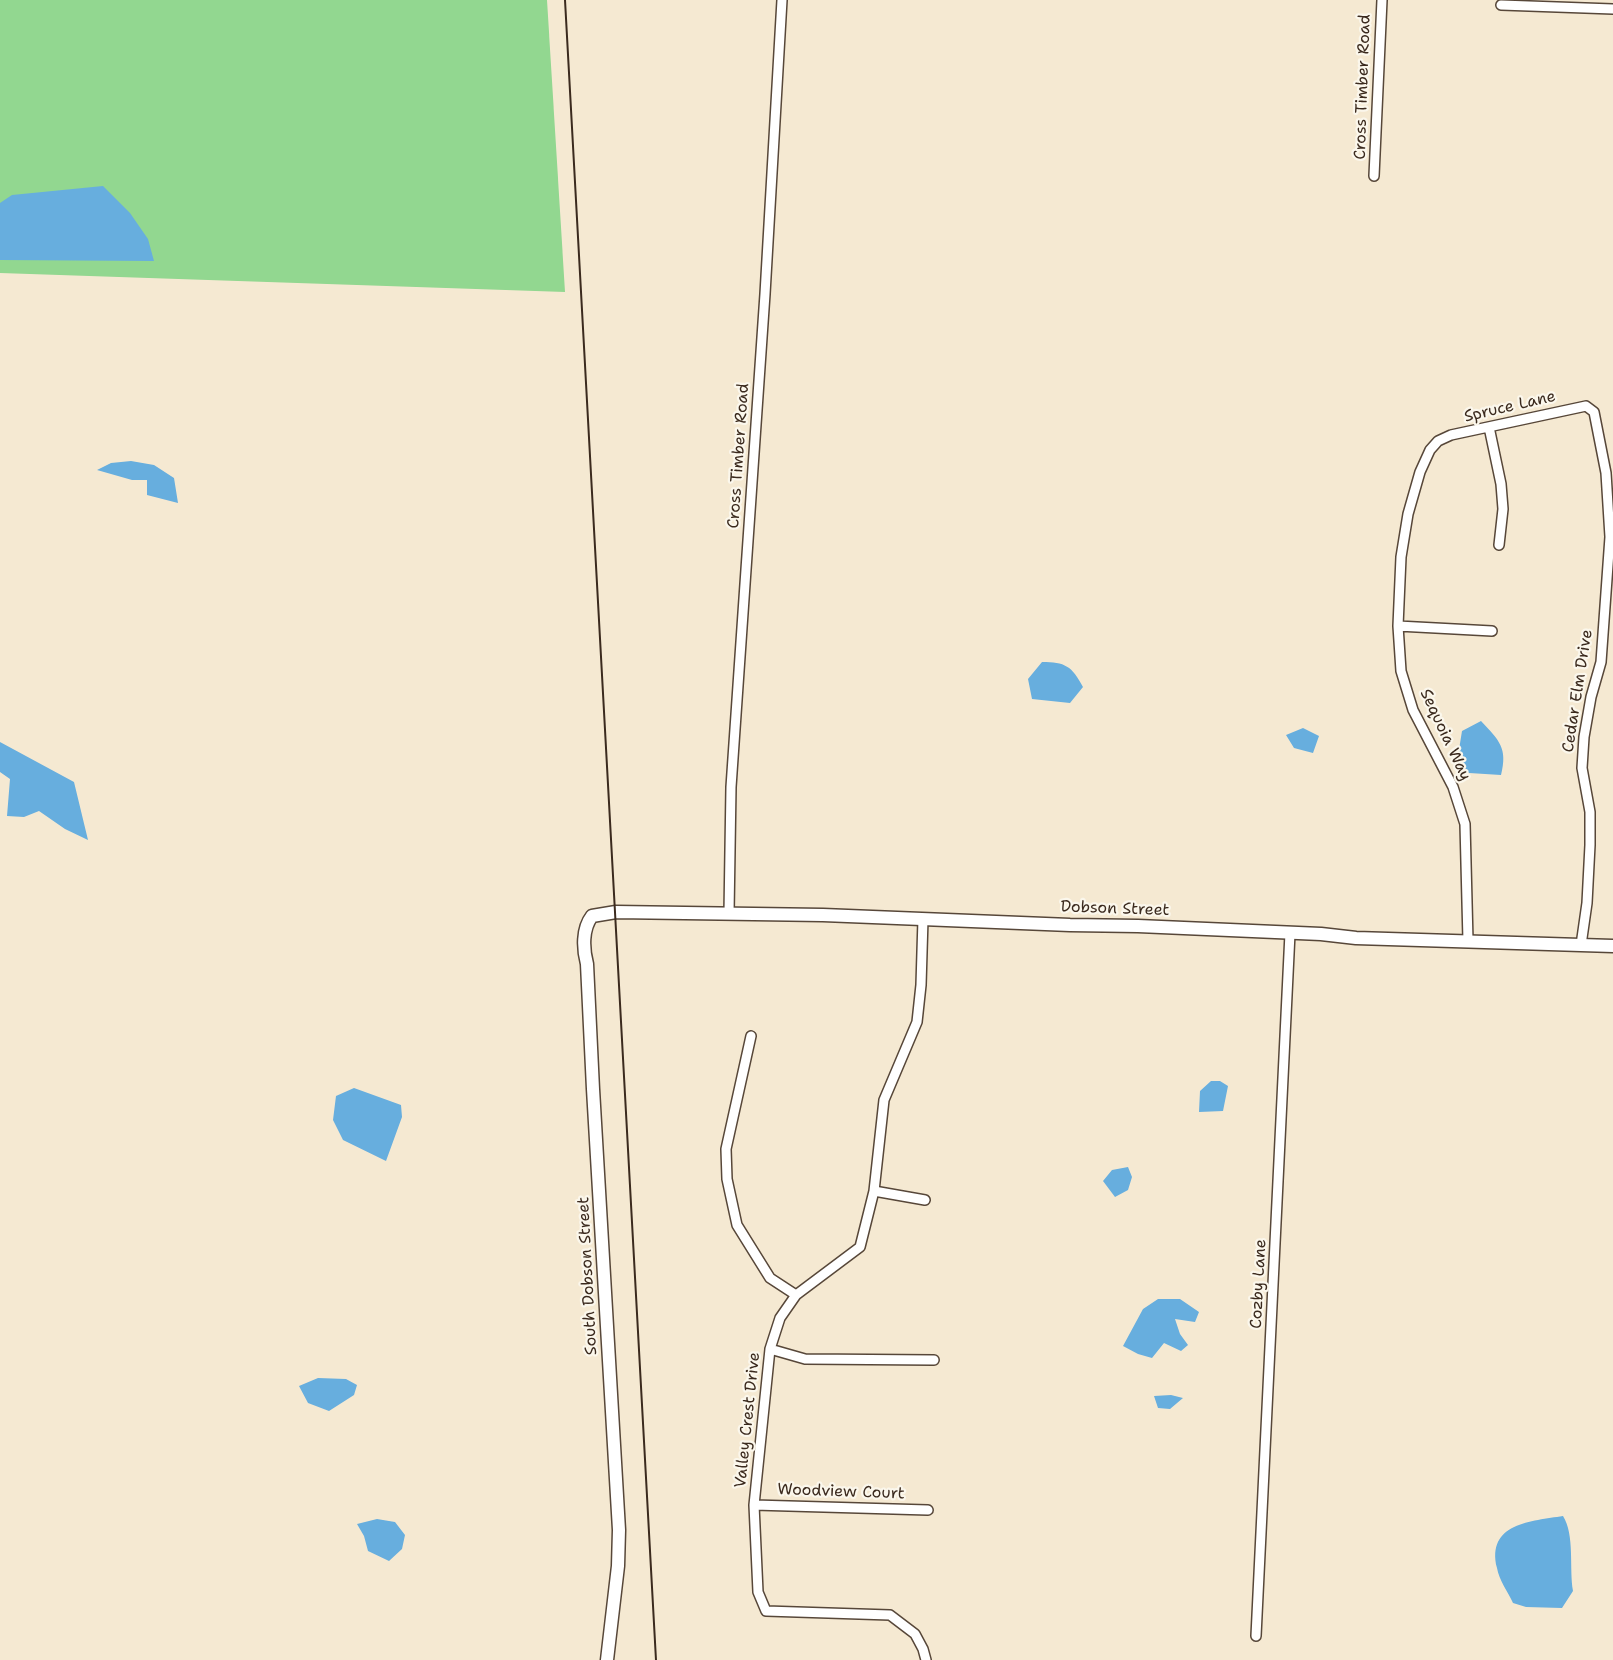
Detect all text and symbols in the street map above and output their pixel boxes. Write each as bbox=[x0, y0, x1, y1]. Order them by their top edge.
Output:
street label: Cross Timber Road bbox=[1351, 14, 1375, 160]
street label: Cross Timber Road bbox=[724, 383, 754, 529]
street label: Spruce Lane bbox=[1462, 387, 1558, 427]
street label: Cedar Elm Drive bbox=[1559, 628, 1597, 754]
street label: Sequoia Way bbox=[1415, 686, 1475, 784]
street label: Dobson Street bbox=[1060, 898, 1170, 920]
street label: South Dobson Street bbox=[574, 1196, 602, 1356]
street label: Cozby Lane bbox=[1247, 1239, 1271, 1329]
street label: Valley Crest Drive bbox=[731, 1351, 765, 1489]
street label: Woodview Court bbox=[777, 1480, 905, 1504]

